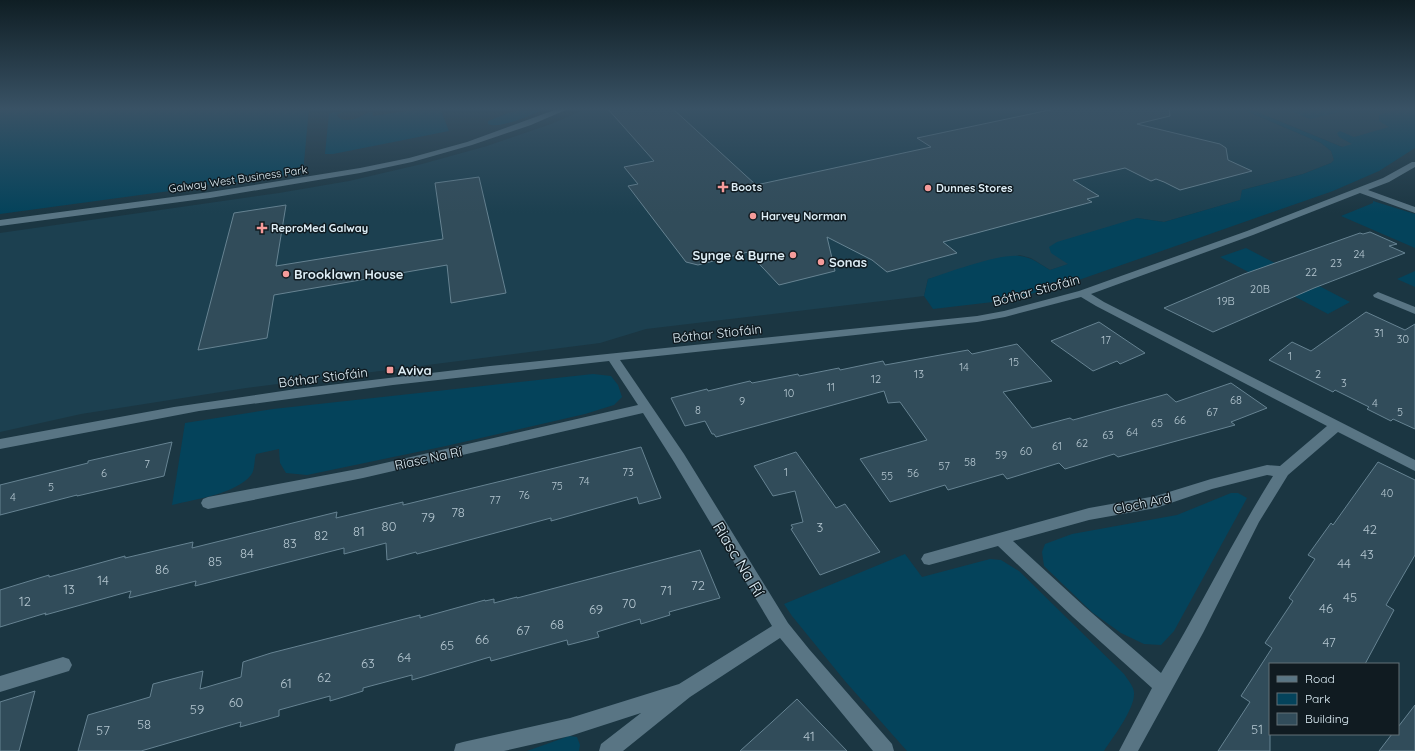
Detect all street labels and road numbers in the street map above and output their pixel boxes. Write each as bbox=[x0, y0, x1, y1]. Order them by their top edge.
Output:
street label: Galway West Business Park bbox=[168, 162, 308, 196]
street label: Bóthar Stiofáin bbox=[991, 271, 1081, 309]
street label: Bóthar Stiofáin bbox=[672, 320, 762, 346]
street label: Bóthar Stiofáin bbox=[277, 364, 369, 390]
street label: Riasc Na Rí bbox=[393, 443, 463, 473]
street label: Cloch Ard bbox=[1112, 489, 1172, 517]
street label: Riasc Na Rí bbox=[709, 518, 769, 601]

